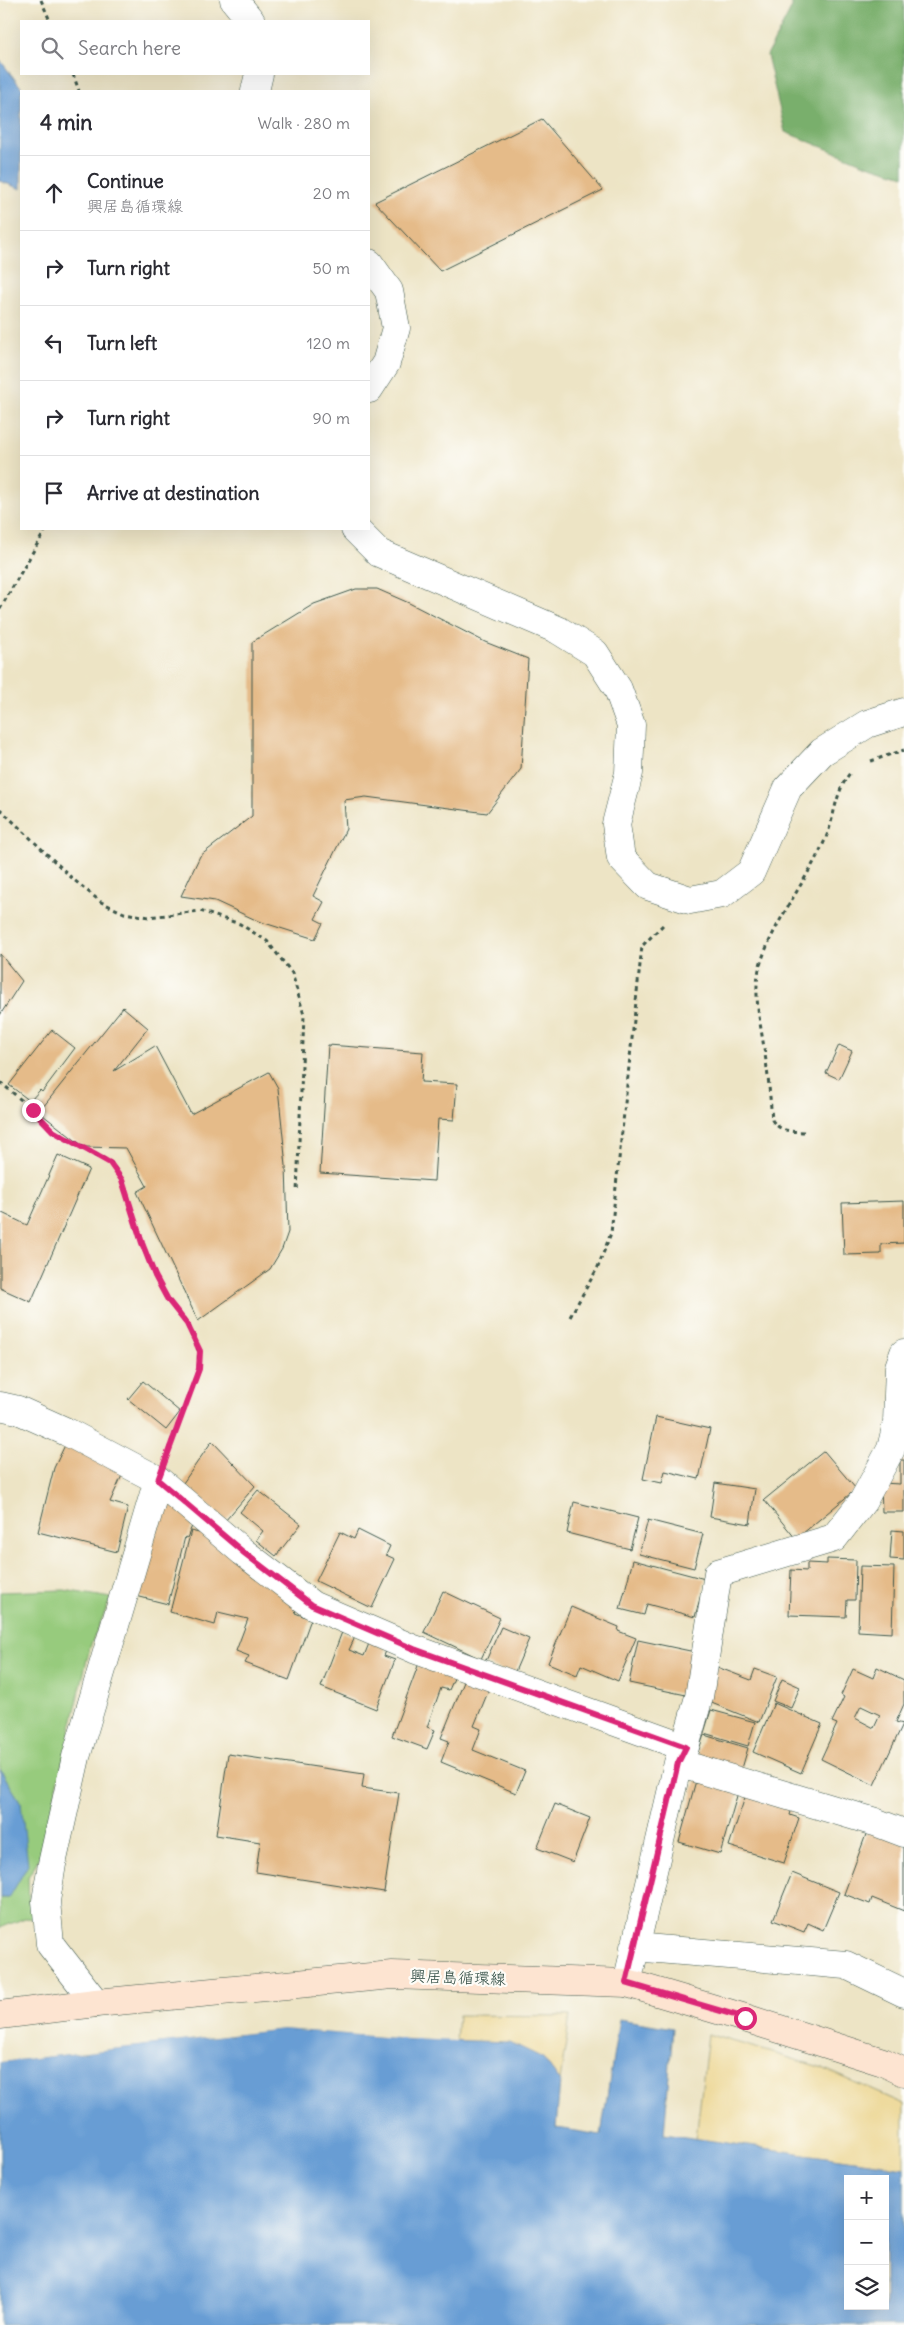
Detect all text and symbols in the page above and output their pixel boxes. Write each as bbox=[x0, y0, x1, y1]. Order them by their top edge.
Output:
search box bbox=[20, 20, 370, 75]
icon: search bbox=[38, 34, 66, 62]
text: Search here bbox=[78, 36, 181, 60]
text: 4 min bbox=[40, 109, 92, 136]
text: Walk · 280 m bbox=[258, 113, 350, 133]
text: Continue bbox=[87, 169, 164, 193]
icon: ahead bbox=[40, 179, 68, 207]
text: 20 m bbox=[313, 183, 350, 203]
text: 興居島循環線 bbox=[87, 196, 183, 216]
icon: right bbox=[40, 254, 68, 282]
text: Turn right bbox=[87, 256, 170, 280]
text: 50 m bbox=[312, 258, 350, 278]
icon: left bbox=[40, 329, 68, 357]
text: Turn left bbox=[87, 331, 157, 355]
text: 120 m bbox=[307, 333, 350, 353]
icon: right bbox=[40, 404, 68, 432]
text: Turn right bbox=[87, 406, 170, 430]
text: 90 m bbox=[312, 408, 350, 428]
icon: arrive bbox=[40, 479, 68, 507]
text: Arrive at destination bbox=[87, 481, 260, 505]
route end bbox=[22, 1099, 45, 1122]
street label: 興居島循環線 bbox=[410, 1965, 506, 1989]
route start bbox=[734, 2007, 757, 2030]
map controls bbox=[844, 2175, 889, 2310]
button: + bbox=[844, 2175, 889, 2220]
button: − bbox=[844, 2220, 889, 2265]
button: layers bbox=[844, 2265, 889, 2310]

